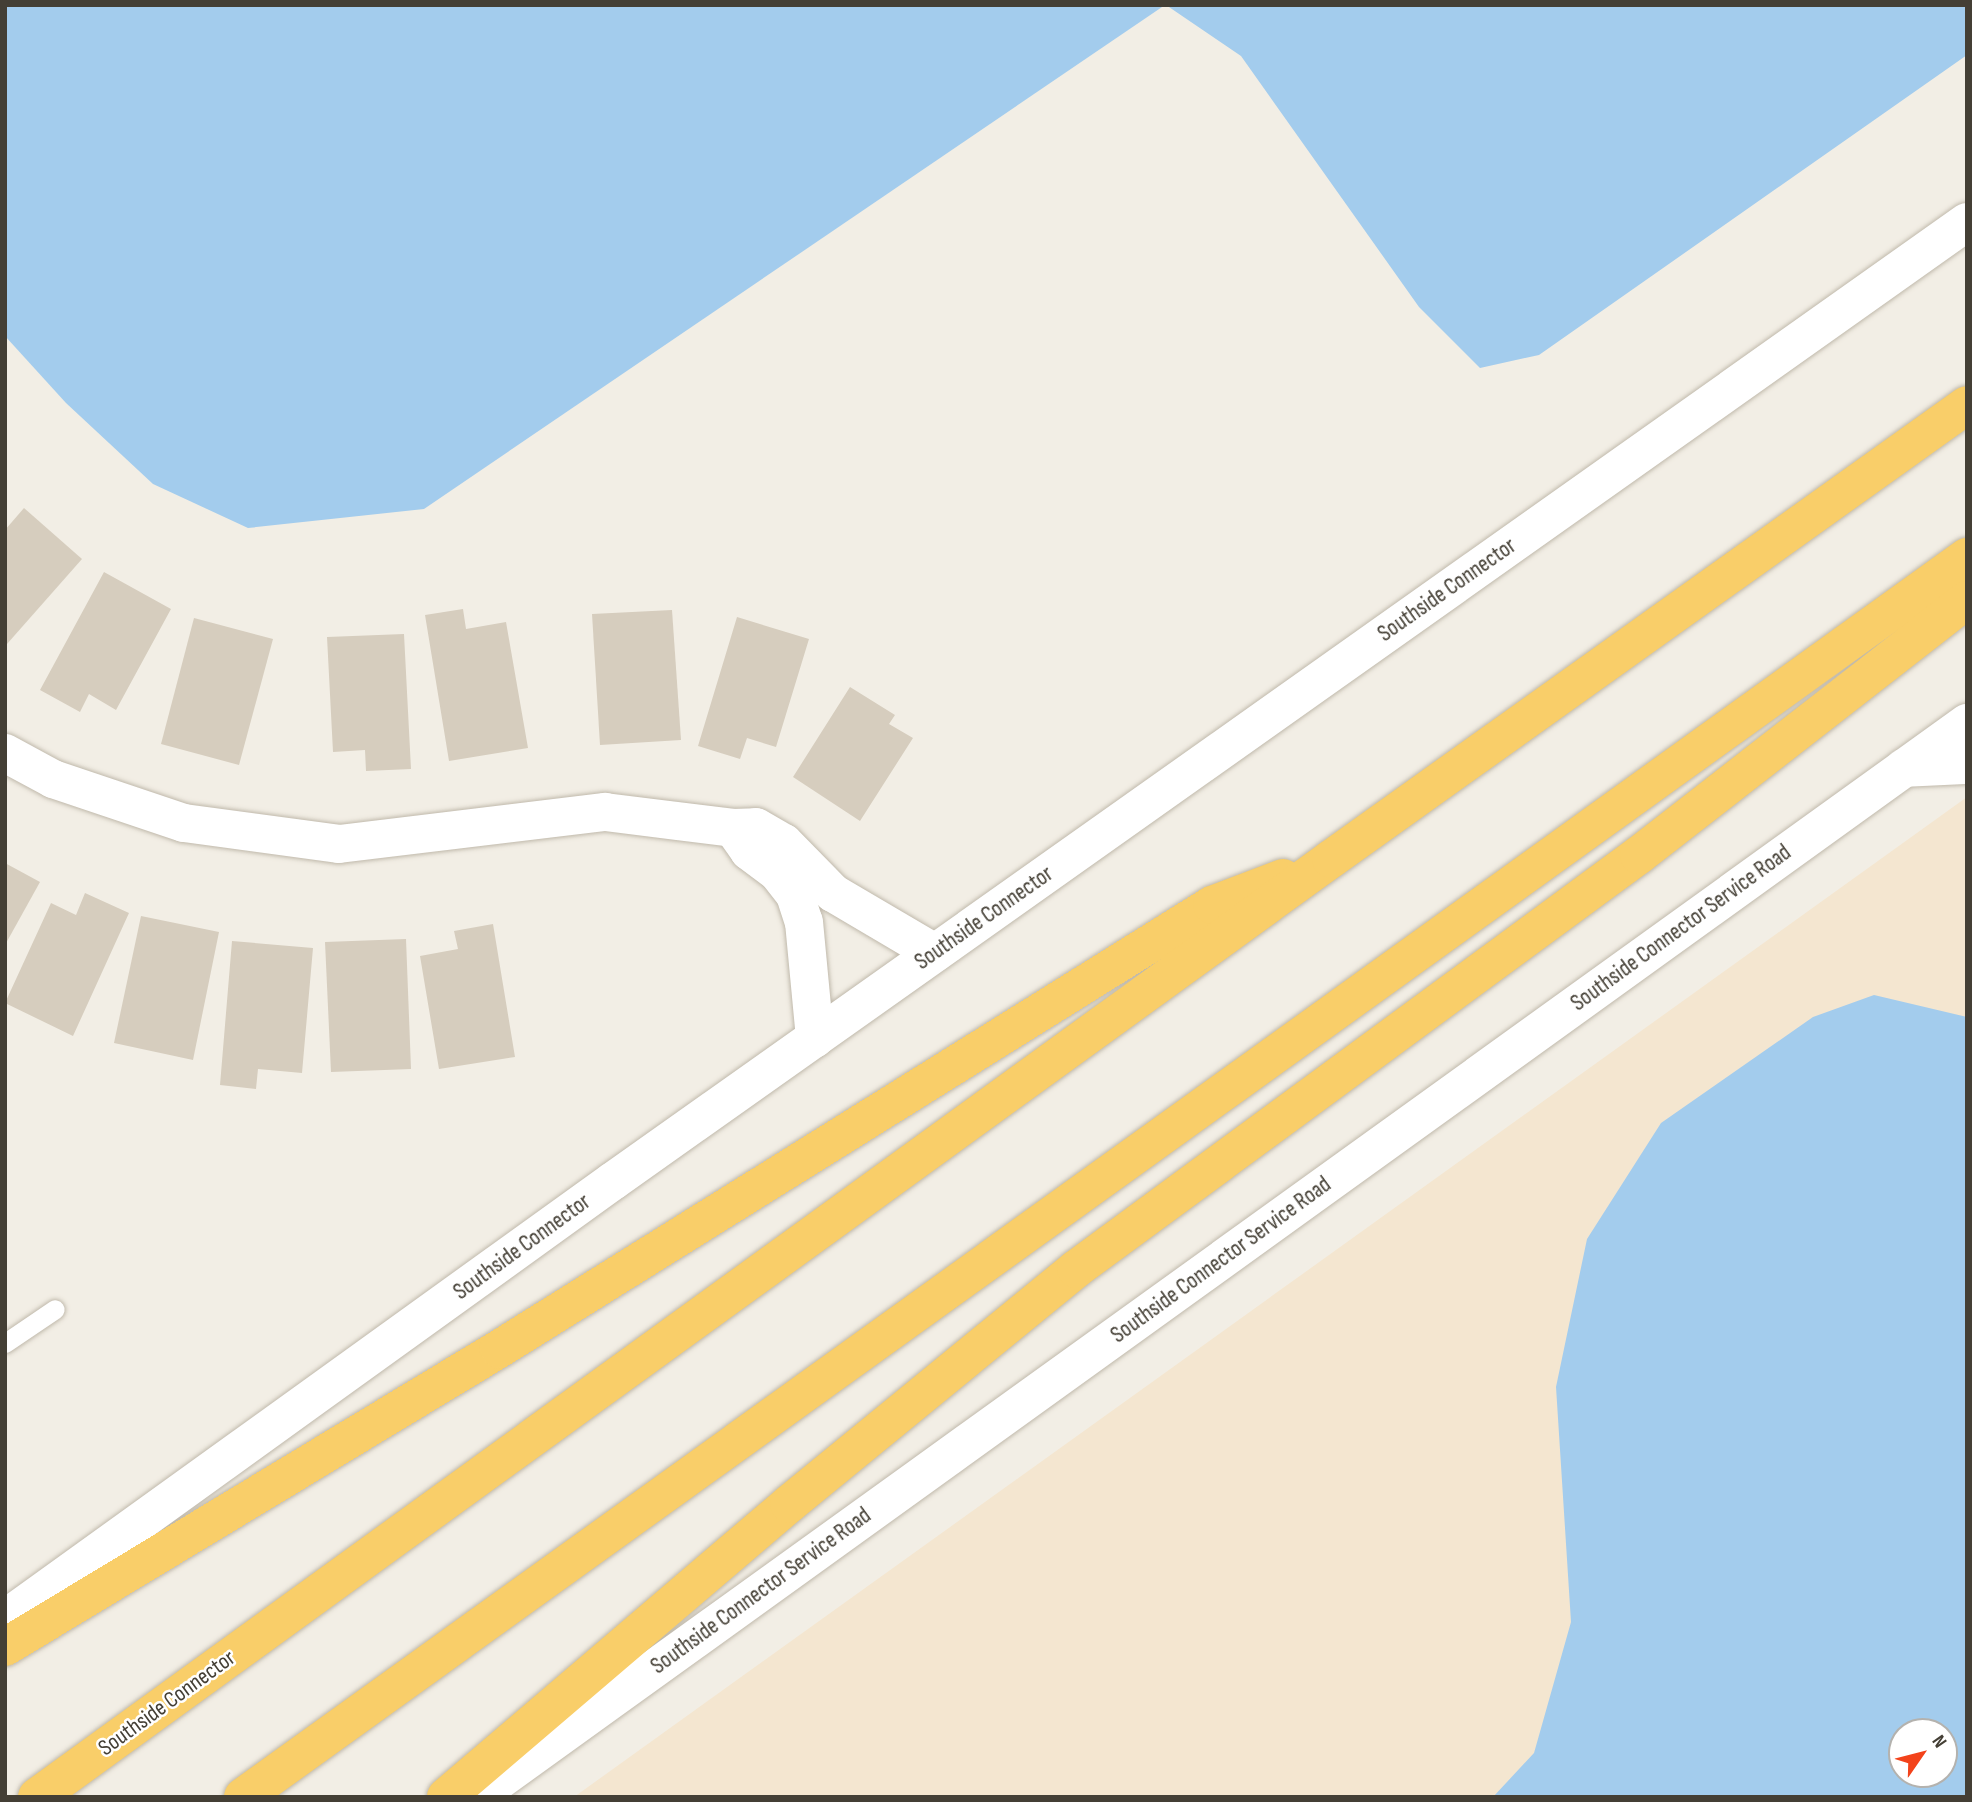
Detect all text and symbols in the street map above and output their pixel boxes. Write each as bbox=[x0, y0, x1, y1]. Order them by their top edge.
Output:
street label: Southside Connector bbox=[1373, 532, 1521, 648]
street label: Southside Connector Service Road bbox=[1566, 839, 1796, 1017]
street label: Southside Connector bbox=[910, 860, 1058, 976]
street label: Southside Connector Service Road bbox=[1106, 1171, 1336, 1349]
street label: Southside Connector bbox=[448, 1188, 596, 1306]
street label: Southside Connector Service Road bbox=[646, 1502, 876, 1680]
street label: Southside Connector bbox=[93, 1644, 241, 1762]
north arrow bbox=[1888, 1718, 1958, 1788]
text: N bbox=[1927, 1731, 1951, 1753]

